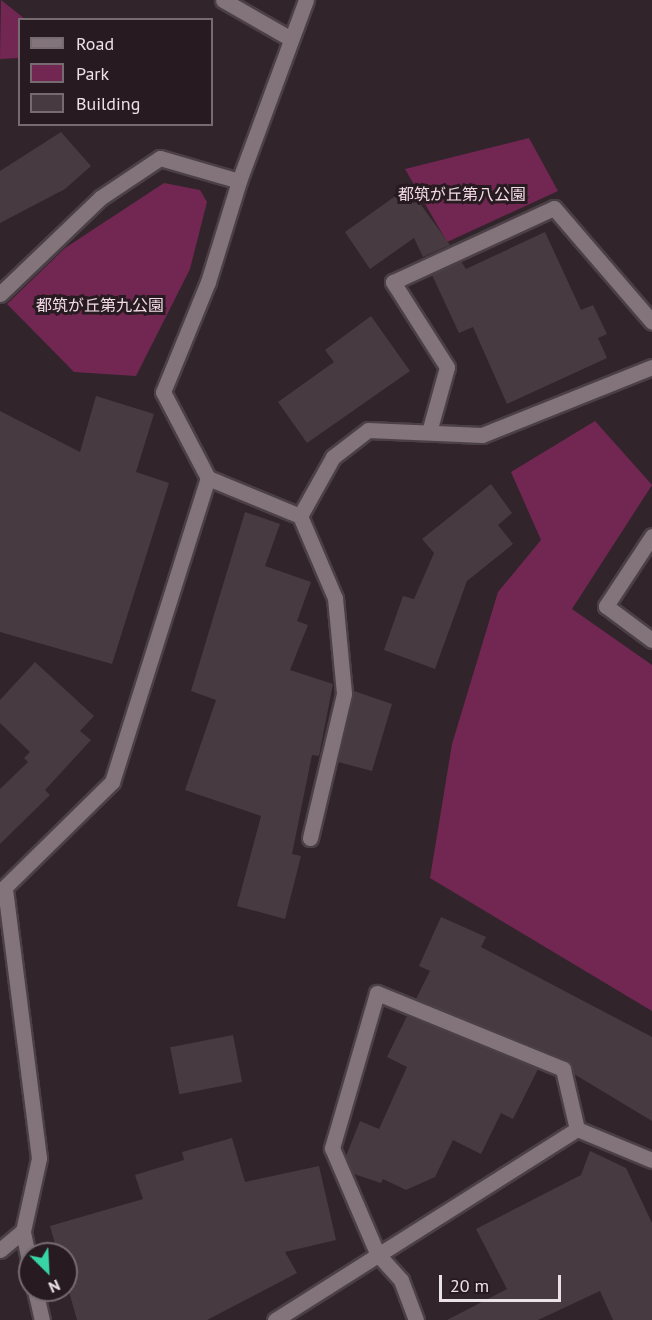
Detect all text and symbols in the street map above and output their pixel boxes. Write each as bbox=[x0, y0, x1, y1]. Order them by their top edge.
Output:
legend bbox=[18, 18, 213, 126]
text: Road bbox=[76, 32, 114, 55]
text: Park bbox=[76, 62, 109, 85]
text: Building bbox=[76, 92, 140, 115]
park label: 都筑が丘第八公園 bbox=[398, 184, 526, 204]
park label: 都筑が丘第九公園 bbox=[36, 295, 164, 315]
north arrow bbox=[18, 1242, 78, 1302]
scale bar bbox=[442, 1263, 564, 1301]
text: 20 m bbox=[450, 1274, 489, 1297]
text: N bbox=[46, 1275, 63, 1298]

